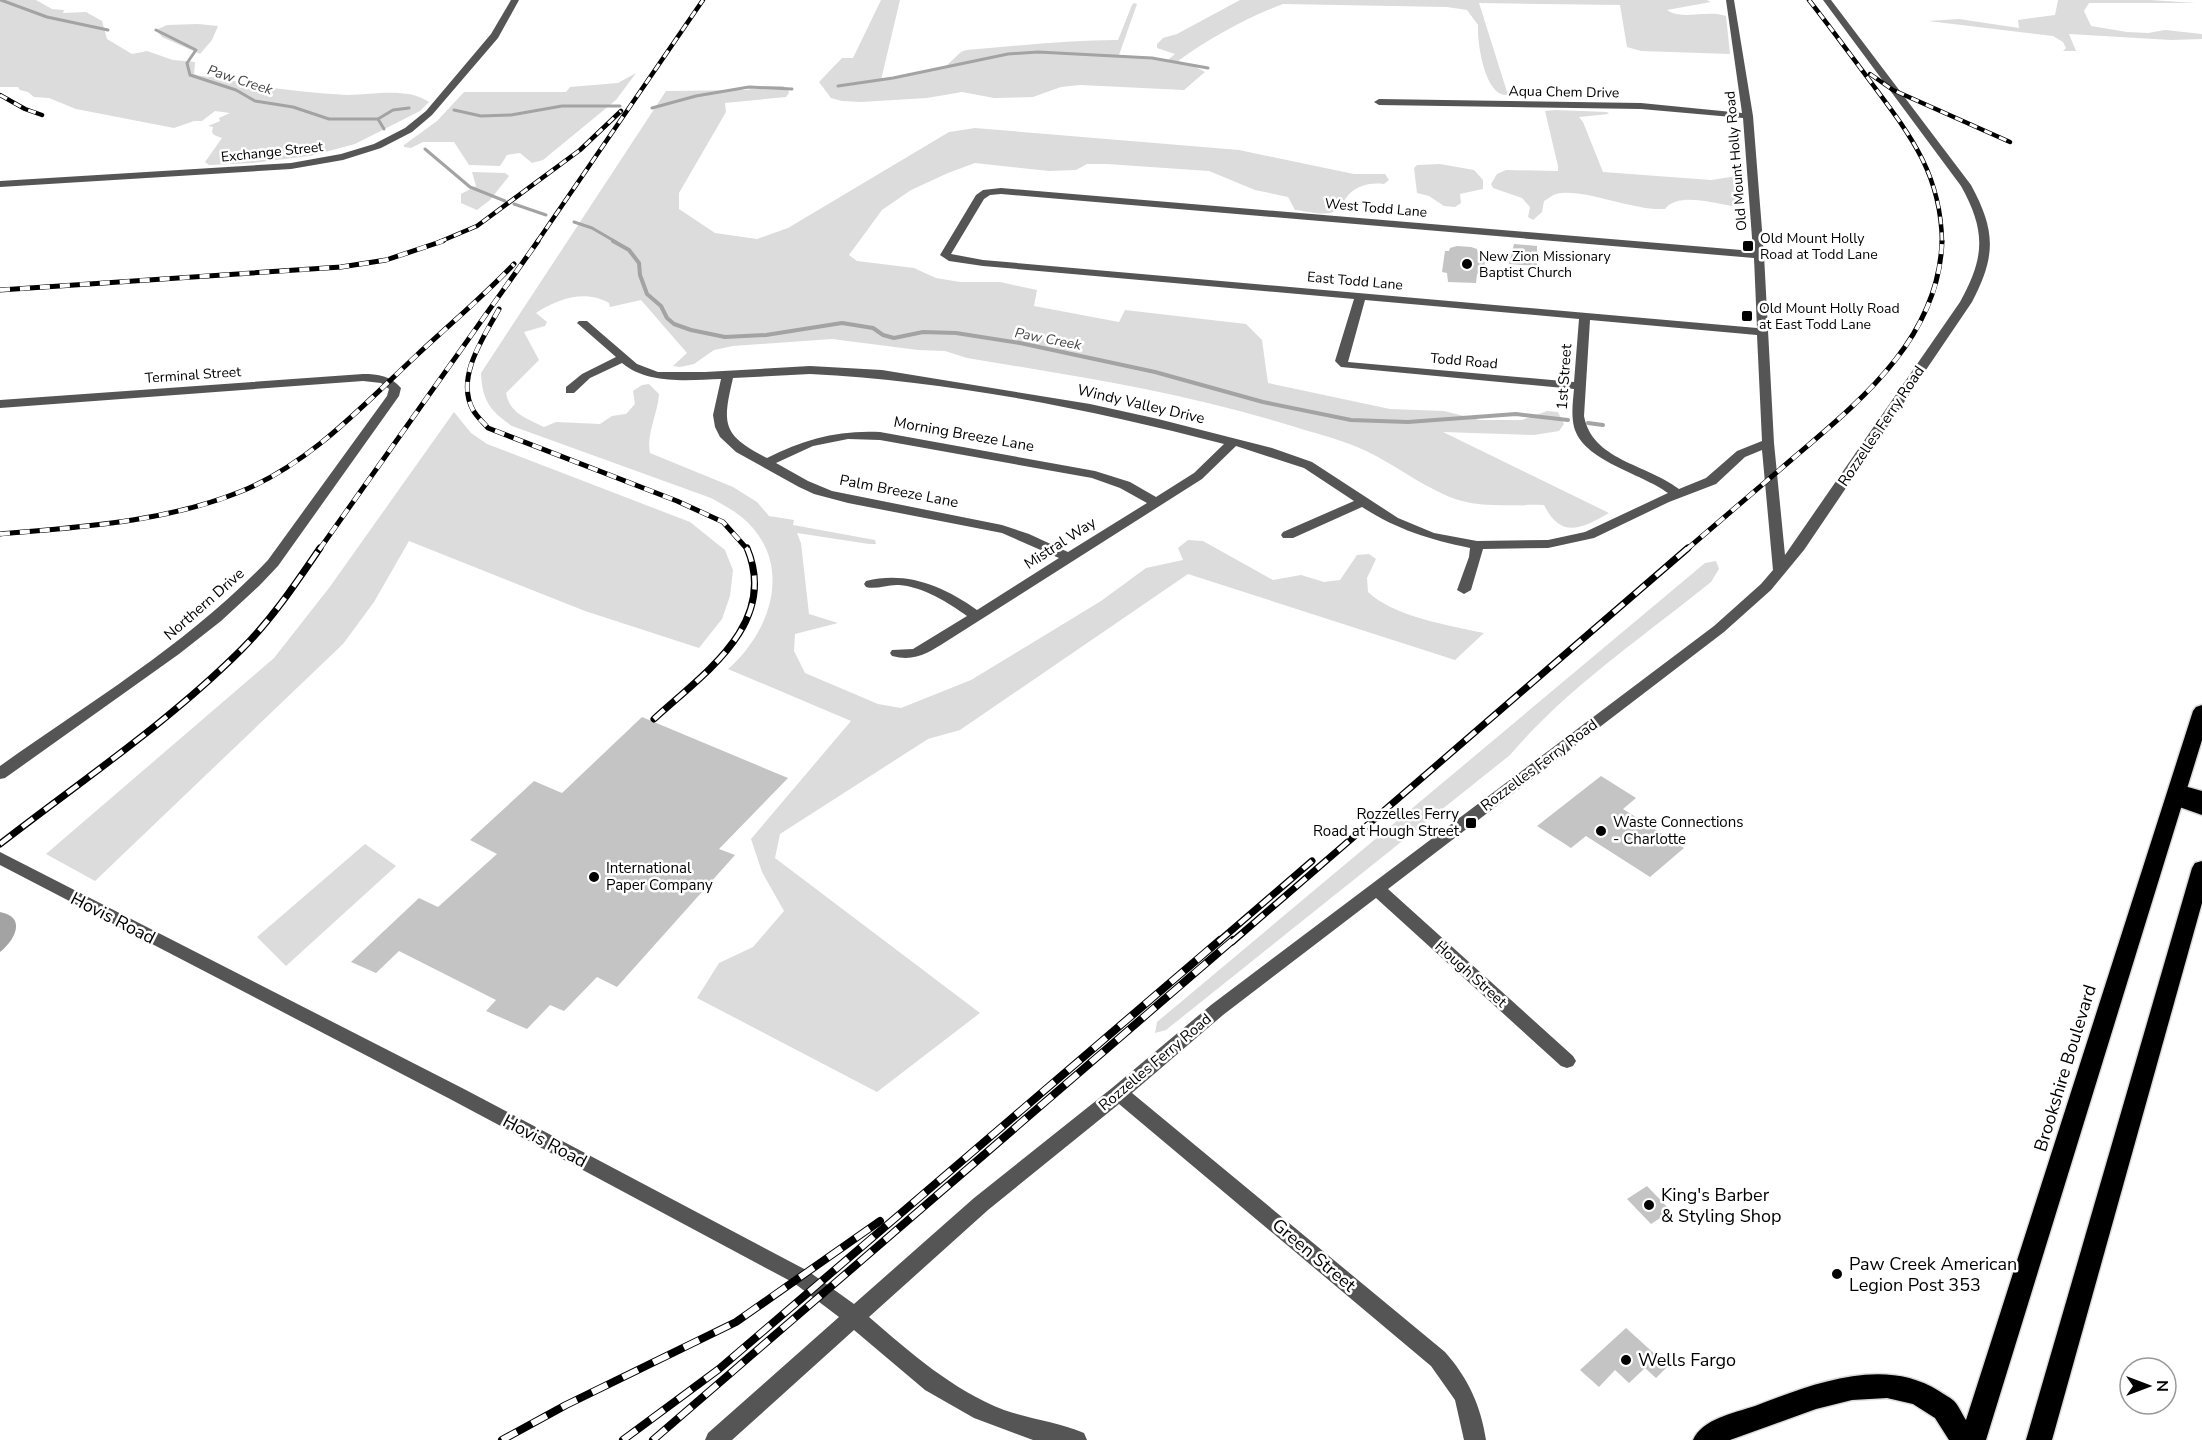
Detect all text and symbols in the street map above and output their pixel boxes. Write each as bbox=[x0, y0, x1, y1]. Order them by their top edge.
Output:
water label: Paw Creek bbox=[205, 61, 276, 100]
street label: Aqua Chem Drive bbox=[1508, 82, 1620, 102]
street label: Old Mount Holly Road bbox=[1720, 90, 1752, 232]
street label: Exchange Street bbox=[220, 137, 324, 167]
street label: West Todd Lane bbox=[1324, 194, 1428, 222]
place label: Old Mount Holly Road at Todd Lane bbox=[1760, 229, 1878, 264]
marker: Old Mount Holly Road at Todd Lane bbox=[1741, 239, 1755, 253]
place label: New Zion Missionary Baptist Church bbox=[1479, 247, 1611, 282]
marker: New Zion Missionary Baptist Church bbox=[1460, 257, 1474, 271]
street label: East Todd Lane bbox=[1306, 267, 1404, 295]
place label: Old Mount Holly Road at East Todd Lane bbox=[1759, 299, 1900, 334]
marker: Old Mount Holly Road at East Todd Lane bbox=[1740, 309, 1754, 323]
water label: Paw Creek bbox=[1013, 323, 1084, 355]
street label: 1st Street bbox=[1552, 343, 1576, 411]
street label: Todd Road bbox=[1429, 349, 1499, 373]
street label: Terminal Street bbox=[144, 362, 242, 388]
street label: Rozzelles Ferry Road bbox=[1833, 362, 1929, 490]
street label: Windy Valley Drive bbox=[1075, 380, 1207, 428]
street label: Morning Breeze Lane bbox=[892, 412, 1036, 456]
street label: Palm Breeze Lane bbox=[838, 470, 960, 512]
street label: Mistral Way bbox=[1020, 512, 1100, 574]
street label: Northern Drive bbox=[160, 564, 248, 644]
street label: Rozzelles Ferry Road bbox=[1477, 715, 1601, 815]
place label: Rozzelles Ferry Road at Hough Street bbox=[1313, 804, 1460, 841]
place label: Waste Connections - Charlotte bbox=[1613, 812, 1743, 849]
marker: Rozzelles Ferry Road at Hough Street bbox=[1464, 816, 1478, 830]
marker: Waste Connections - Charlotte bbox=[1594, 824, 1608, 838]
place label: International Paper Company bbox=[606, 858, 713, 895]
marker: International Paper Company bbox=[587, 870, 601, 884]
street label: Hovis Road bbox=[66, 886, 160, 950]
street label: Hough Street bbox=[1431, 936, 1512, 1012]
street label: Brookshire Boulevard bbox=[2028, 982, 2102, 1154]
street label: Rozzelles Ferry Road bbox=[1094, 1009, 1216, 1115]
street label: Hovis Road bbox=[499, 1109, 591, 1173]
place label: King's Barber & Styling Shop bbox=[1661, 1183, 1782, 1228]
marker: King's Barber & Styling Shop bbox=[1642, 1198, 1656, 1212]
street label: Green Street bbox=[1267, 1213, 1362, 1298]
place label: Paw Creek American Legion Post 353 bbox=[1849, 1252, 2017, 1297]
marker: Paw Creek American Legion Post 353 bbox=[1830, 1267, 1844, 1281]
place label: Wells Fargo bbox=[1638, 1348, 1736, 1372]
marker: Wells Fargo bbox=[1619, 1353, 1633, 1367]
north arrow bbox=[2118, 1356, 2178, 1416]
text: N bbox=[2151, 1380, 2173, 1392]

